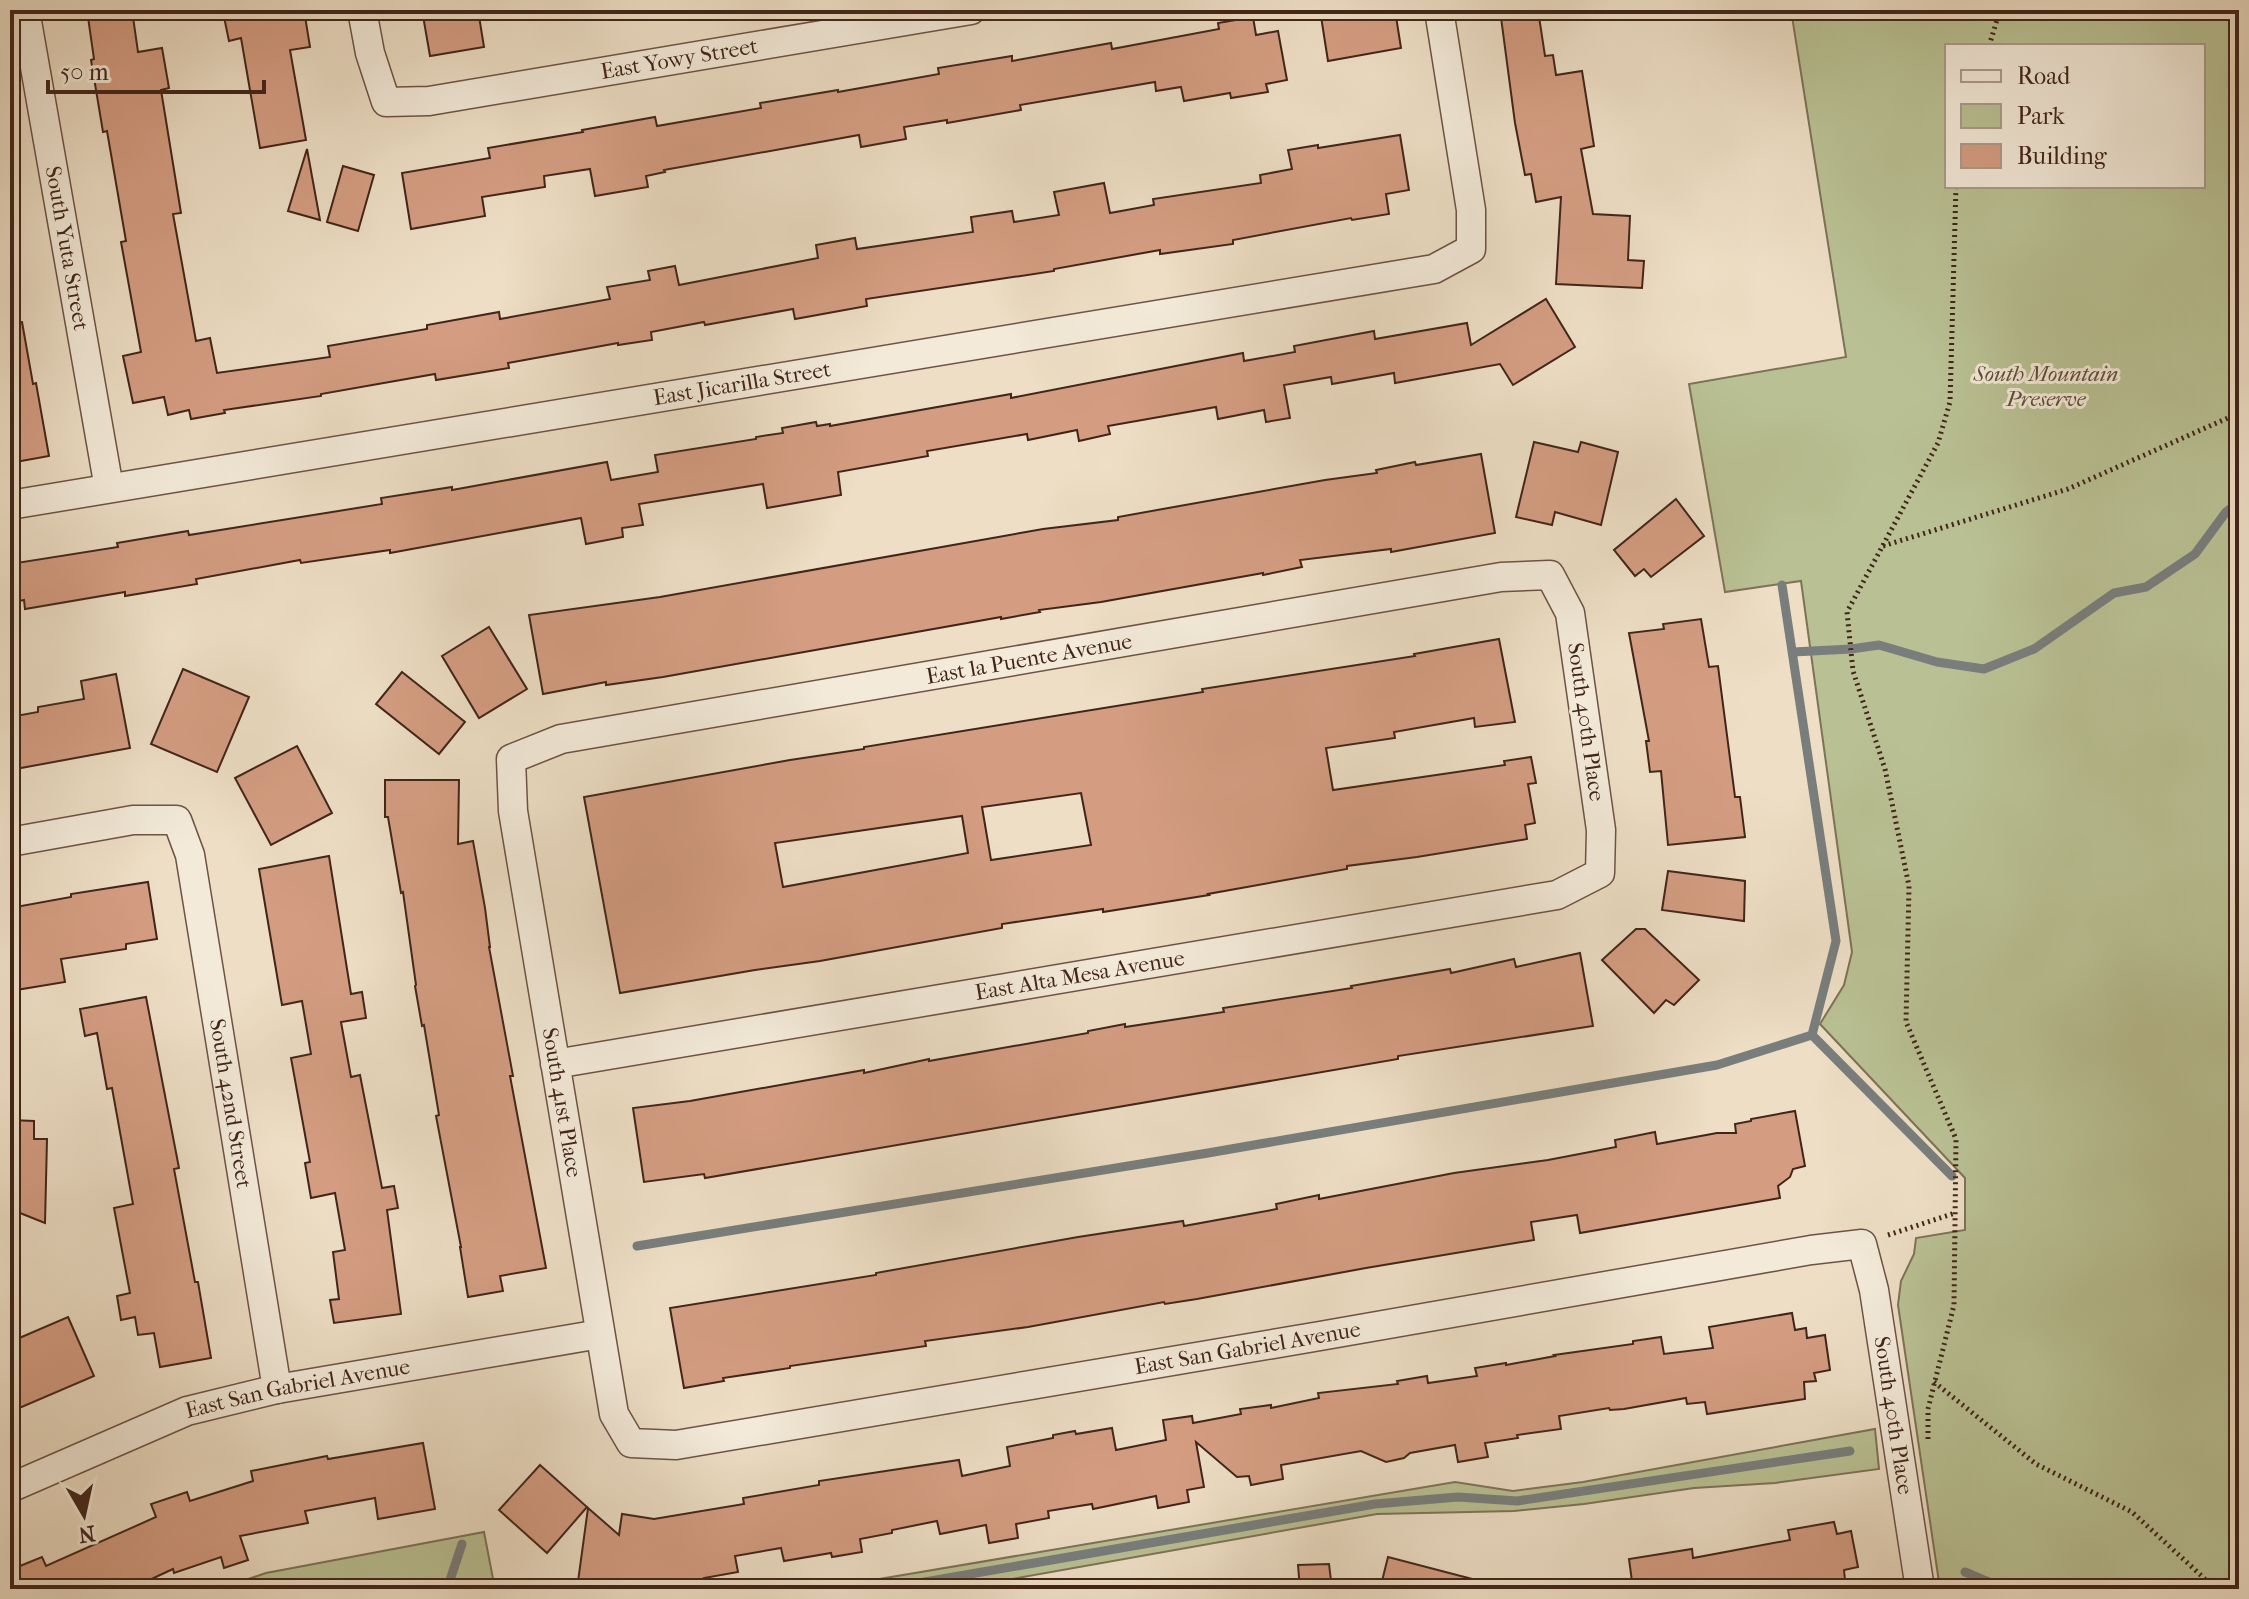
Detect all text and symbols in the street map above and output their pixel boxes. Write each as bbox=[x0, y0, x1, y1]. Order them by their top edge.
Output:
street label: East Yowy Street bbox=[599, 33, 760, 85]
scale bar bbox=[48, 44, 264, 94]
legend bbox=[1945, 44, 2205, 188]
text: 50 m bbox=[60, 58, 109, 86]
text: Road bbox=[2017, 62, 2071, 90]
text: Park bbox=[2017, 102, 2065, 130]
text: Building bbox=[2017, 142, 2108, 170]
street label: South Yuta Street bbox=[40, 164, 94, 333]
street label: East Jicarilla Street bbox=[651, 356, 833, 411]
park label: South Mountain Preserve bbox=[1973, 361, 2118, 412]
street label: East la Puente Avenue bbox=[924, 628, 1134, 690]
street label: South 40th Place bbox=[1562, 641, 1610, 803]
street label: East Alta Mesa Avenue bbox=[973, 945, 1186, 1006]
street label: South 42nd Street bbox=[204, 1017, 257, 1190]
street label: South 41st Place bbox=[537, 1026, 587, 1179]
street label: East San Gabriel Avenue bbox=[1132, 1316, 1363, 1380]
street label: South 40th Place bbox=[1868, 1335, 1918, 1497]
street label: East San Gabriel Avenue bbox=[182, 1354, 412, 1424]
north arrow bbox=[44, 1475, 124, 1555]
text: N bbox=[76, 1520, 97, 1548]

